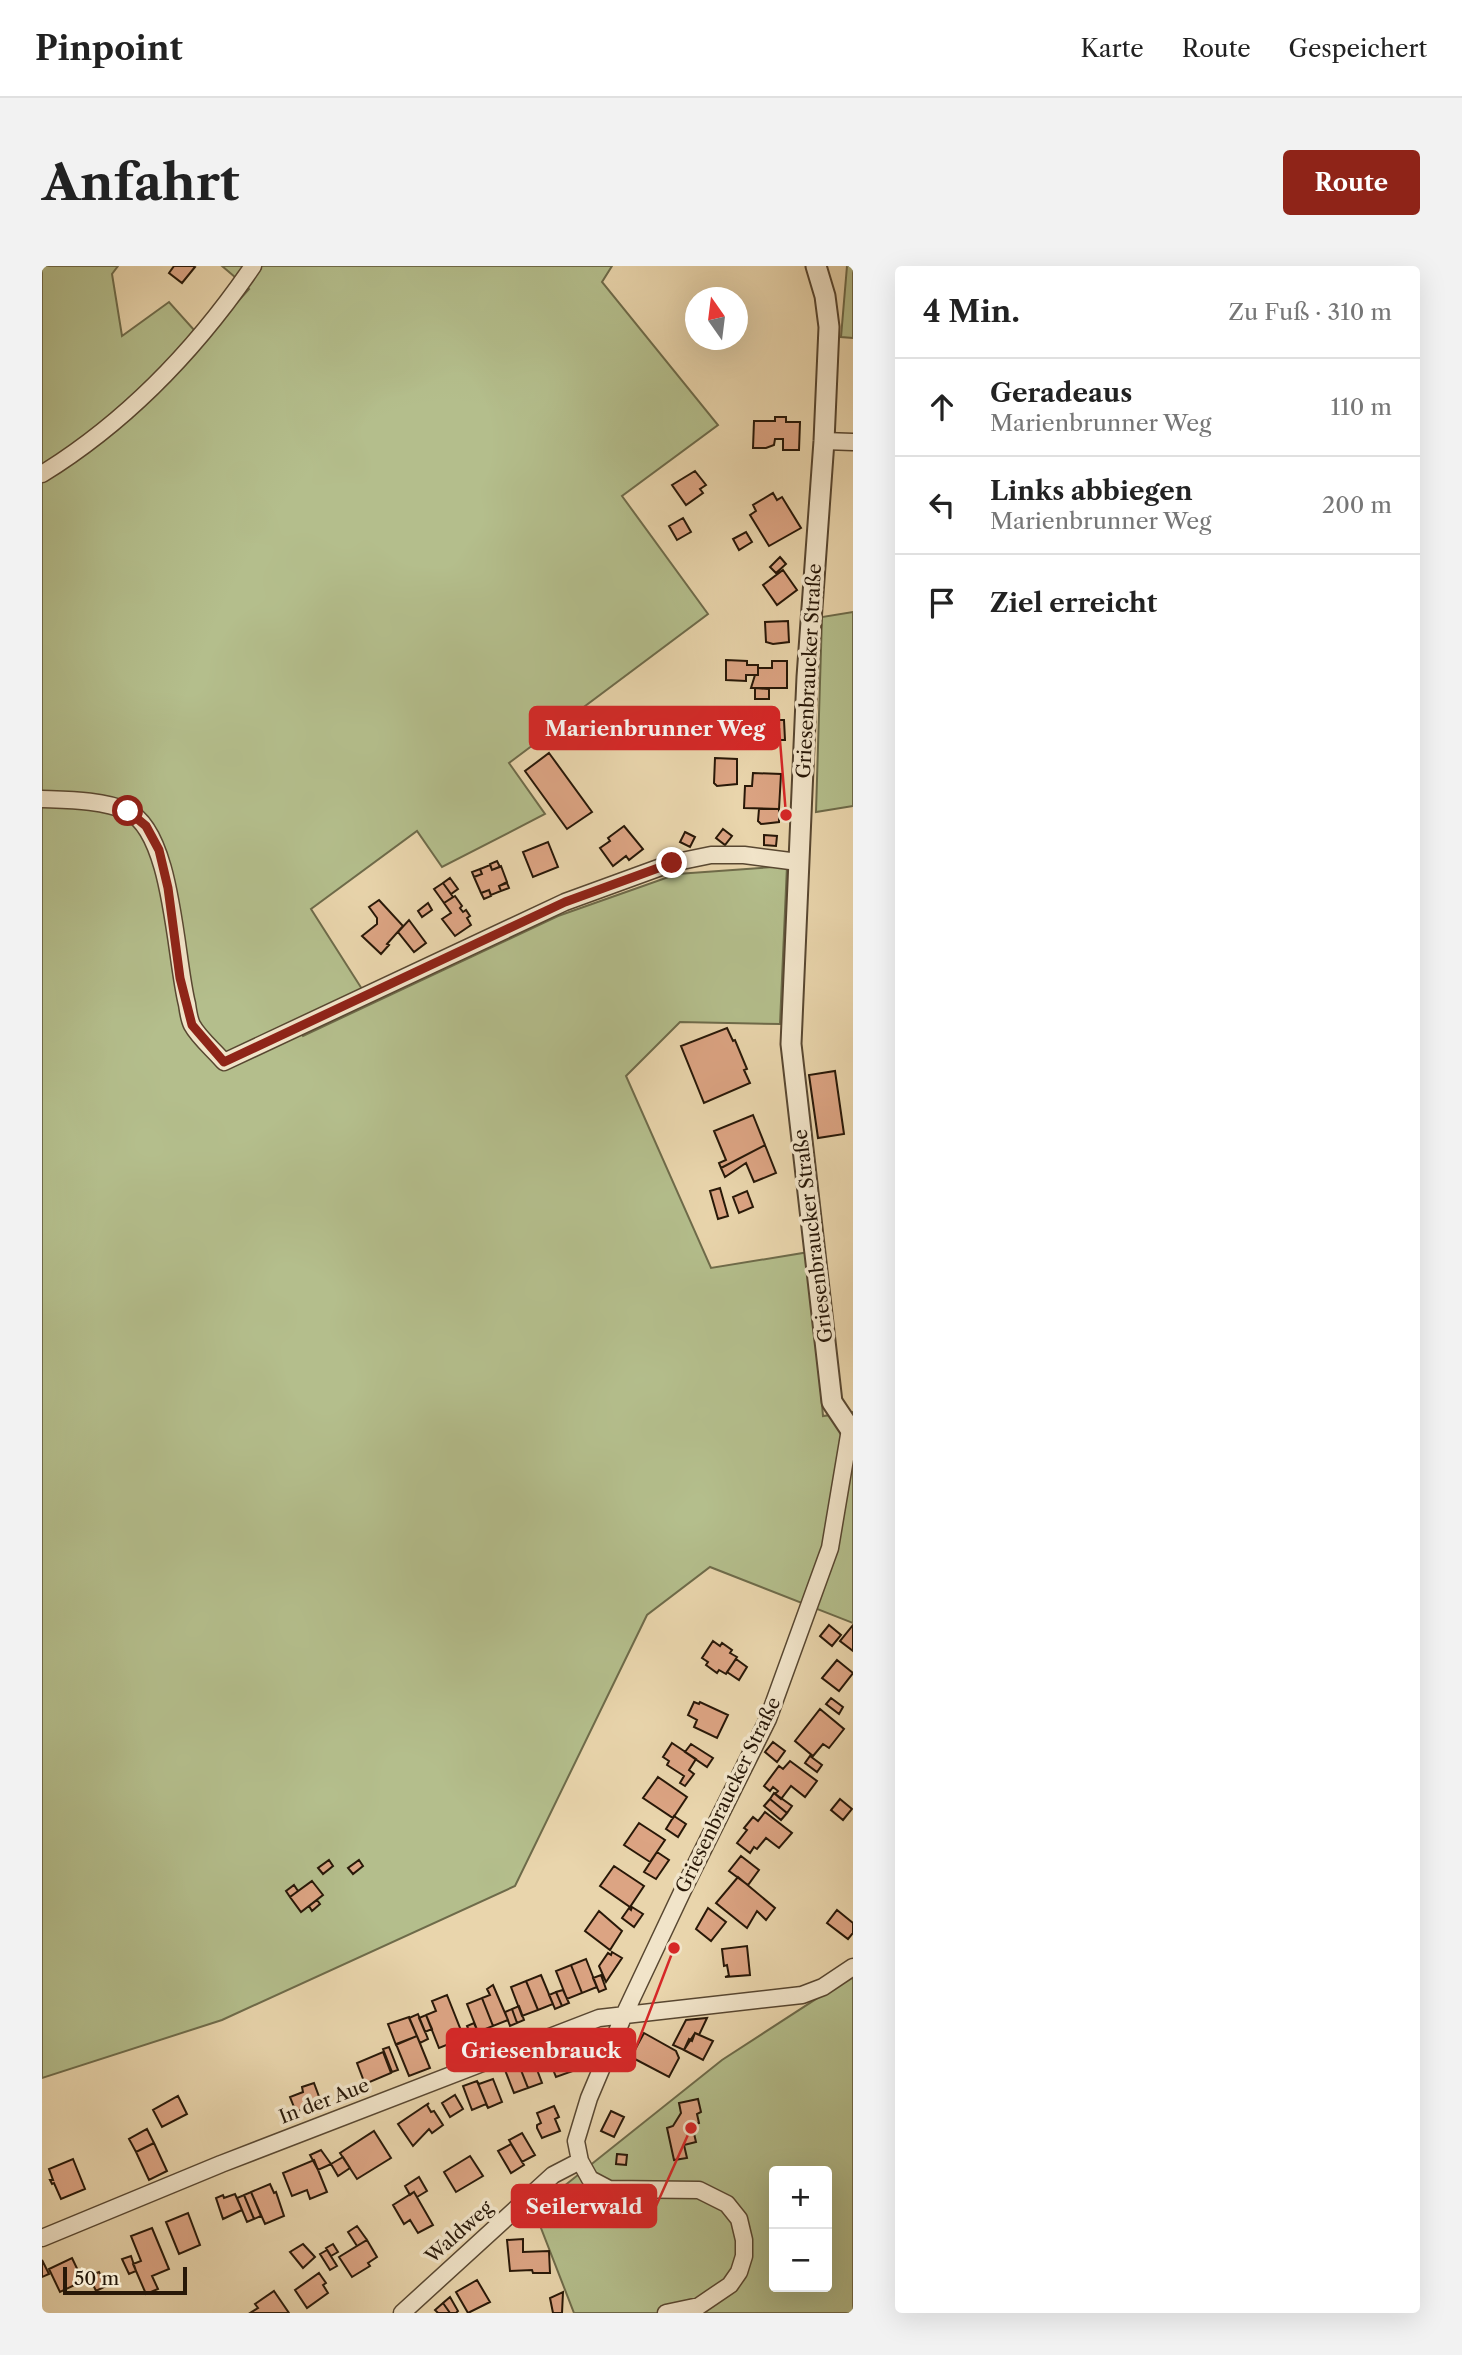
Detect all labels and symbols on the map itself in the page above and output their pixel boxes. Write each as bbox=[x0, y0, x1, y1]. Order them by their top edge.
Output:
north arrow bbox=[685, 287, 748, 350]
street label: Griesenbraucker Straße bbox=[792, 563, 826, 779]
callout: Marienbrunner Weg bbox=[530, 707, 779, 749]
text: Marienbrunner Weg bbox=[545, 716, 766, 741]
route start bbox=[112, 795, 143, 826]
route end bbox=[656, 847, 687, 878]
street label: Griesenbraucker Straße bbox=[788, 1128, 838, 1344]
street label: Griesenbraucker Straße bbox=[671, 1693, 785, 1897]
callout: Griesenbrauck bbox=[447, 2029, 635, 2071]
text: Griesenbrauck bbox=[461, 2038, 622, 2063]
street label: In der Aue bbox=[276, 2073, 372, 2129]
callout: Seilerwald bbox=[512, 2185, 656, 2227]
text: Seilerwald bbox=[526, 2194, 642, 2219]
street label: Waldweg bbox=[420, 2195, 498, 2269]
scale bar bbox=[63, 2264, 187, 2296]

